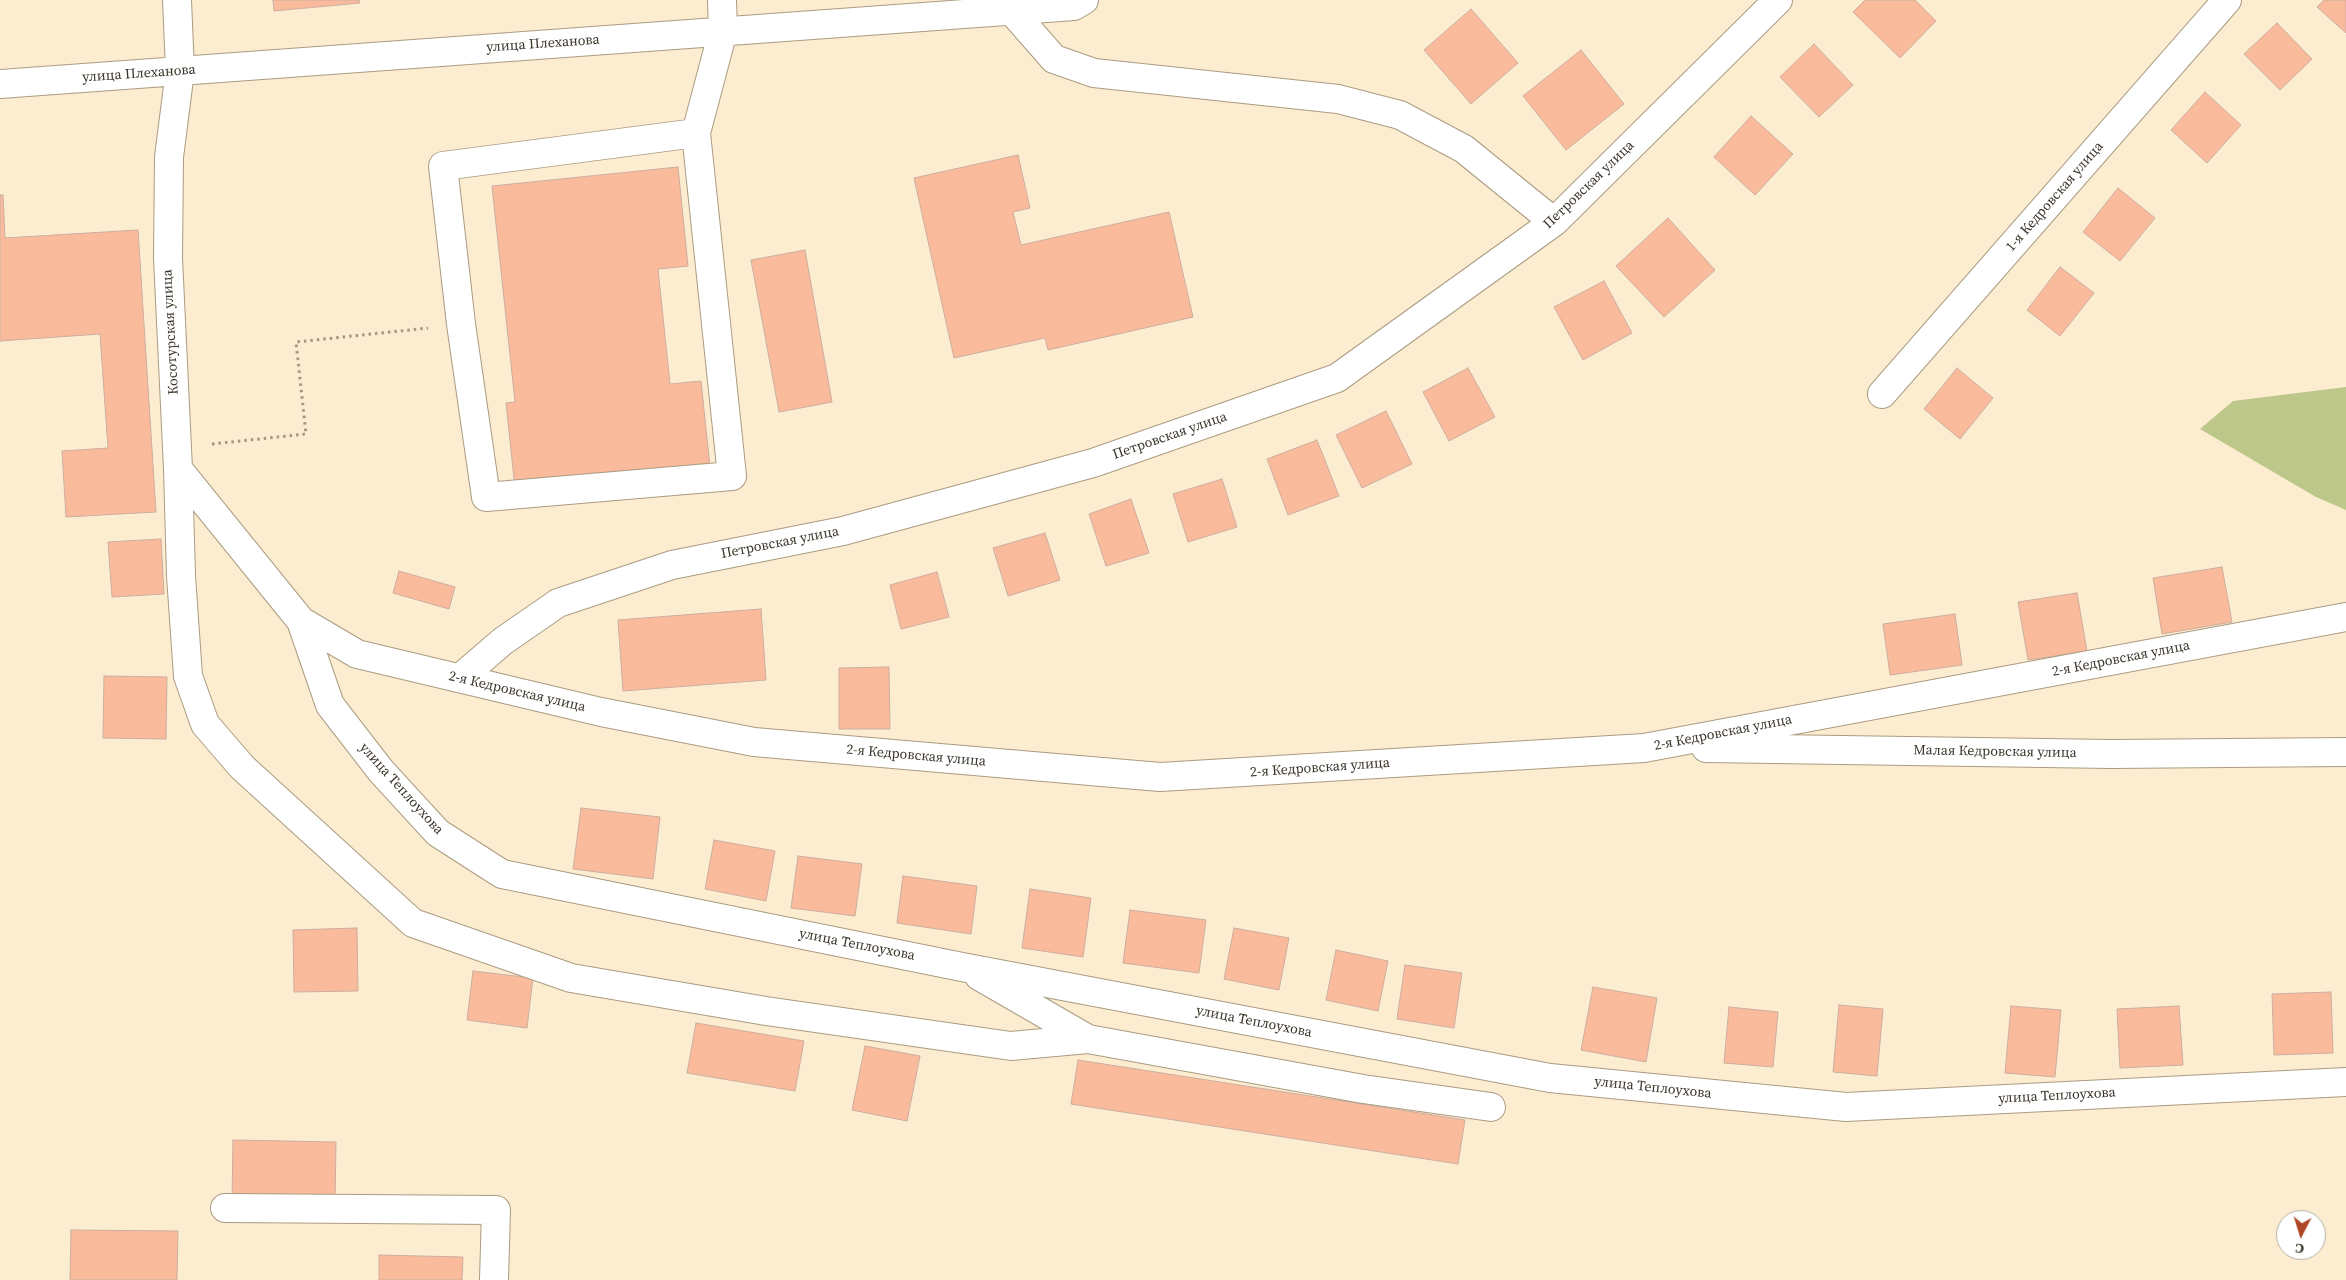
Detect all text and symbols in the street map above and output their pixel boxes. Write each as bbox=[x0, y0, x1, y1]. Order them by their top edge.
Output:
street label: улица Плеханова bbox=[486, 32, 600, 56]
street label: улица Плеханова bbox=[82, 62, 196, 86]
street label: Петровская улица bbox=[1540, 137, 1638, 233]
street label: 1-я Кедровская улица bbox=[2003, 139, 2107, 255]
street label: Косотурская улица bbox=[159, 269, 183, 395]
street label: Петровская улица bbox=[1111, 409, 1229, 463]
street label: Петровская улица bbox=[720, 523, 840, 563]
street label: 2-я Кедровская улица bbox=[2051, 637, 2191, 681]
street label: 2-я Кедровская улица bbox=[447, 668, 587, 716]
street label: 2-я Кедровская улица bbox=[1653, 711, 1793, 755]
street label: улица Теплоухова bbox=[355, 740, 447, 838]
street label: 2-я Кедровская улица bbox=[845, 742, 987, 770]
street label: Малая Кедровская улица bbox=[1913, 742, 2077, 762]
street label: 2-я Кедровская улица bbox=[1250, 755, 1390, 781]
street label: улица Теплоухова bbox=[798, 926, 916, 964]
street label: улица Теплоухова bbox=[1195, 1003, 1313, 1041]
street label: улица Теплоухова bbox=[1594, 1073, 1712, 1103]
street label: улица Теплоухова bbox=[1998, 1085, 2116, 1107]
north arrow bbox=[2276, 1210, 2326, 1260]
text: С bbox=[2295, 1239, 2305, 1259]

